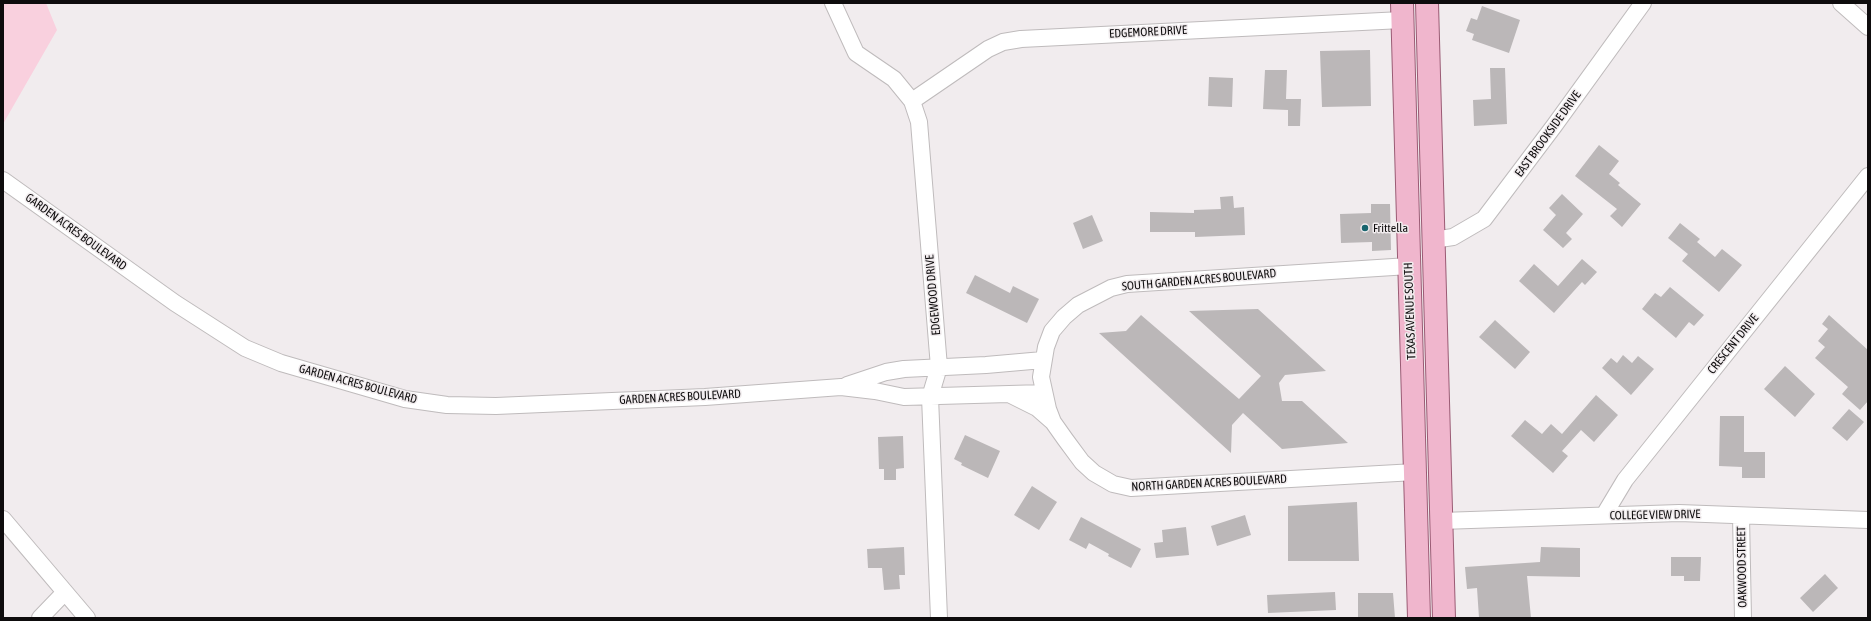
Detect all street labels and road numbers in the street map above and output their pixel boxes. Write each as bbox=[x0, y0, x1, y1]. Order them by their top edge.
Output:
street label: EDGEMORE DRIVE bbox=[1109, 23, 1187, 41]
street label: EAST BROOKSIDE DRIVE bbox=[1512, 88, 1584, 180]
street label: GARDEN ACRES BOULEVARD bbox=[23, 190, 129, 274]
street label: EDGEWOOD DRIVE bbox=[922, 254, 944, 336]
street label: TEXAS AVENUE SOUTH bbox=[1401, 262, 1419, 360]
street label: SOUTH GARDEN ACRES BOULEVARD bbox=[1121, 266, 1277, 294]
street label: CRESCENT DRIVE bbox=[1704, 311, 1762, 377]
street label: GARDEN ACRES BOULEVARD bbox=[297, 361, 419, 407]
street label: GARDEN ACRES BOULEVARD bbox=[619, 387, 741, 407]
street label: NORTH GARDEN ACRES BOULEVARD bbox=[1131, 472, 1287, 494]
street label: COLLEGE VIEW DRIVE bbox=[1609, 507, 1701, 523]
street label: OAKWOOD STREET bbox=[1734, 526, 1750, 608]

